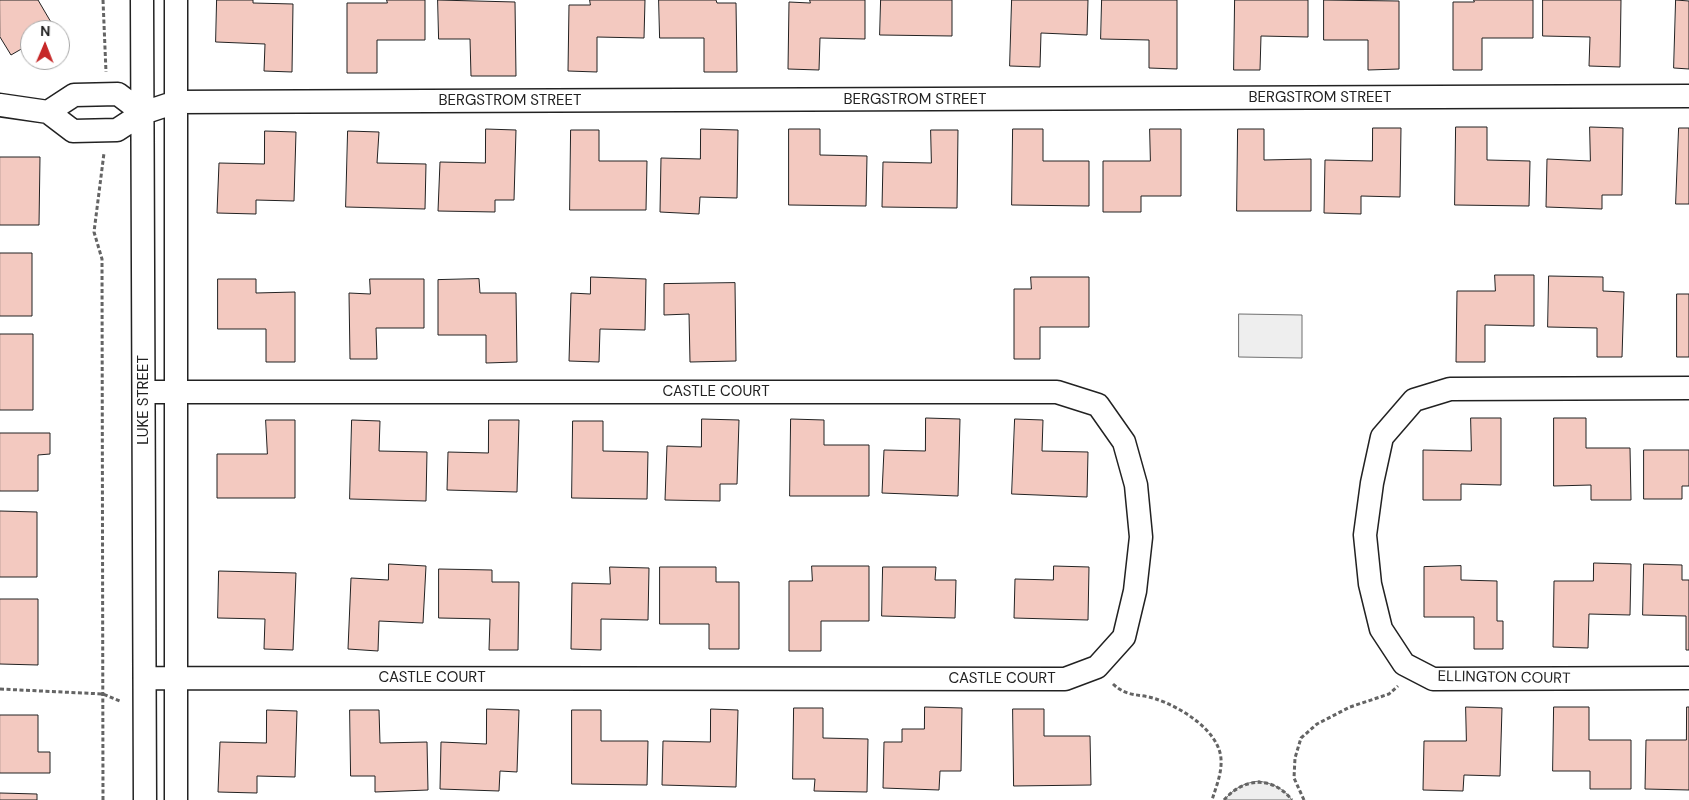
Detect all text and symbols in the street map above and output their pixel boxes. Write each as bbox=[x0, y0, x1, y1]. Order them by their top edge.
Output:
north arrow bbox=[20, 20, 70, 70]
text: N bbox=[40, 22, 51, 40]
street label: BERGSTROM STREET bbox=[1249, 89, 1391, 107]
street label: BERGSTROM STREET bbox=[844, 91, 986, 109]
street label: BERGSTROM STREET bbox=[439, 92, 581, 110]
street label: LUKE STREET bbox=[135, 355, 153, 445]
street label: CASTLE COURT bbox=[662, 383, 770, 401]
street label: ELLINGTON COURT bbox=[1437, 668, 1571, 688]
street label: CASTLE COURT bbox=[378, 669, 486, 687]
street label: CASTLE COURT bbox=[948, 670, 1056, 688]

